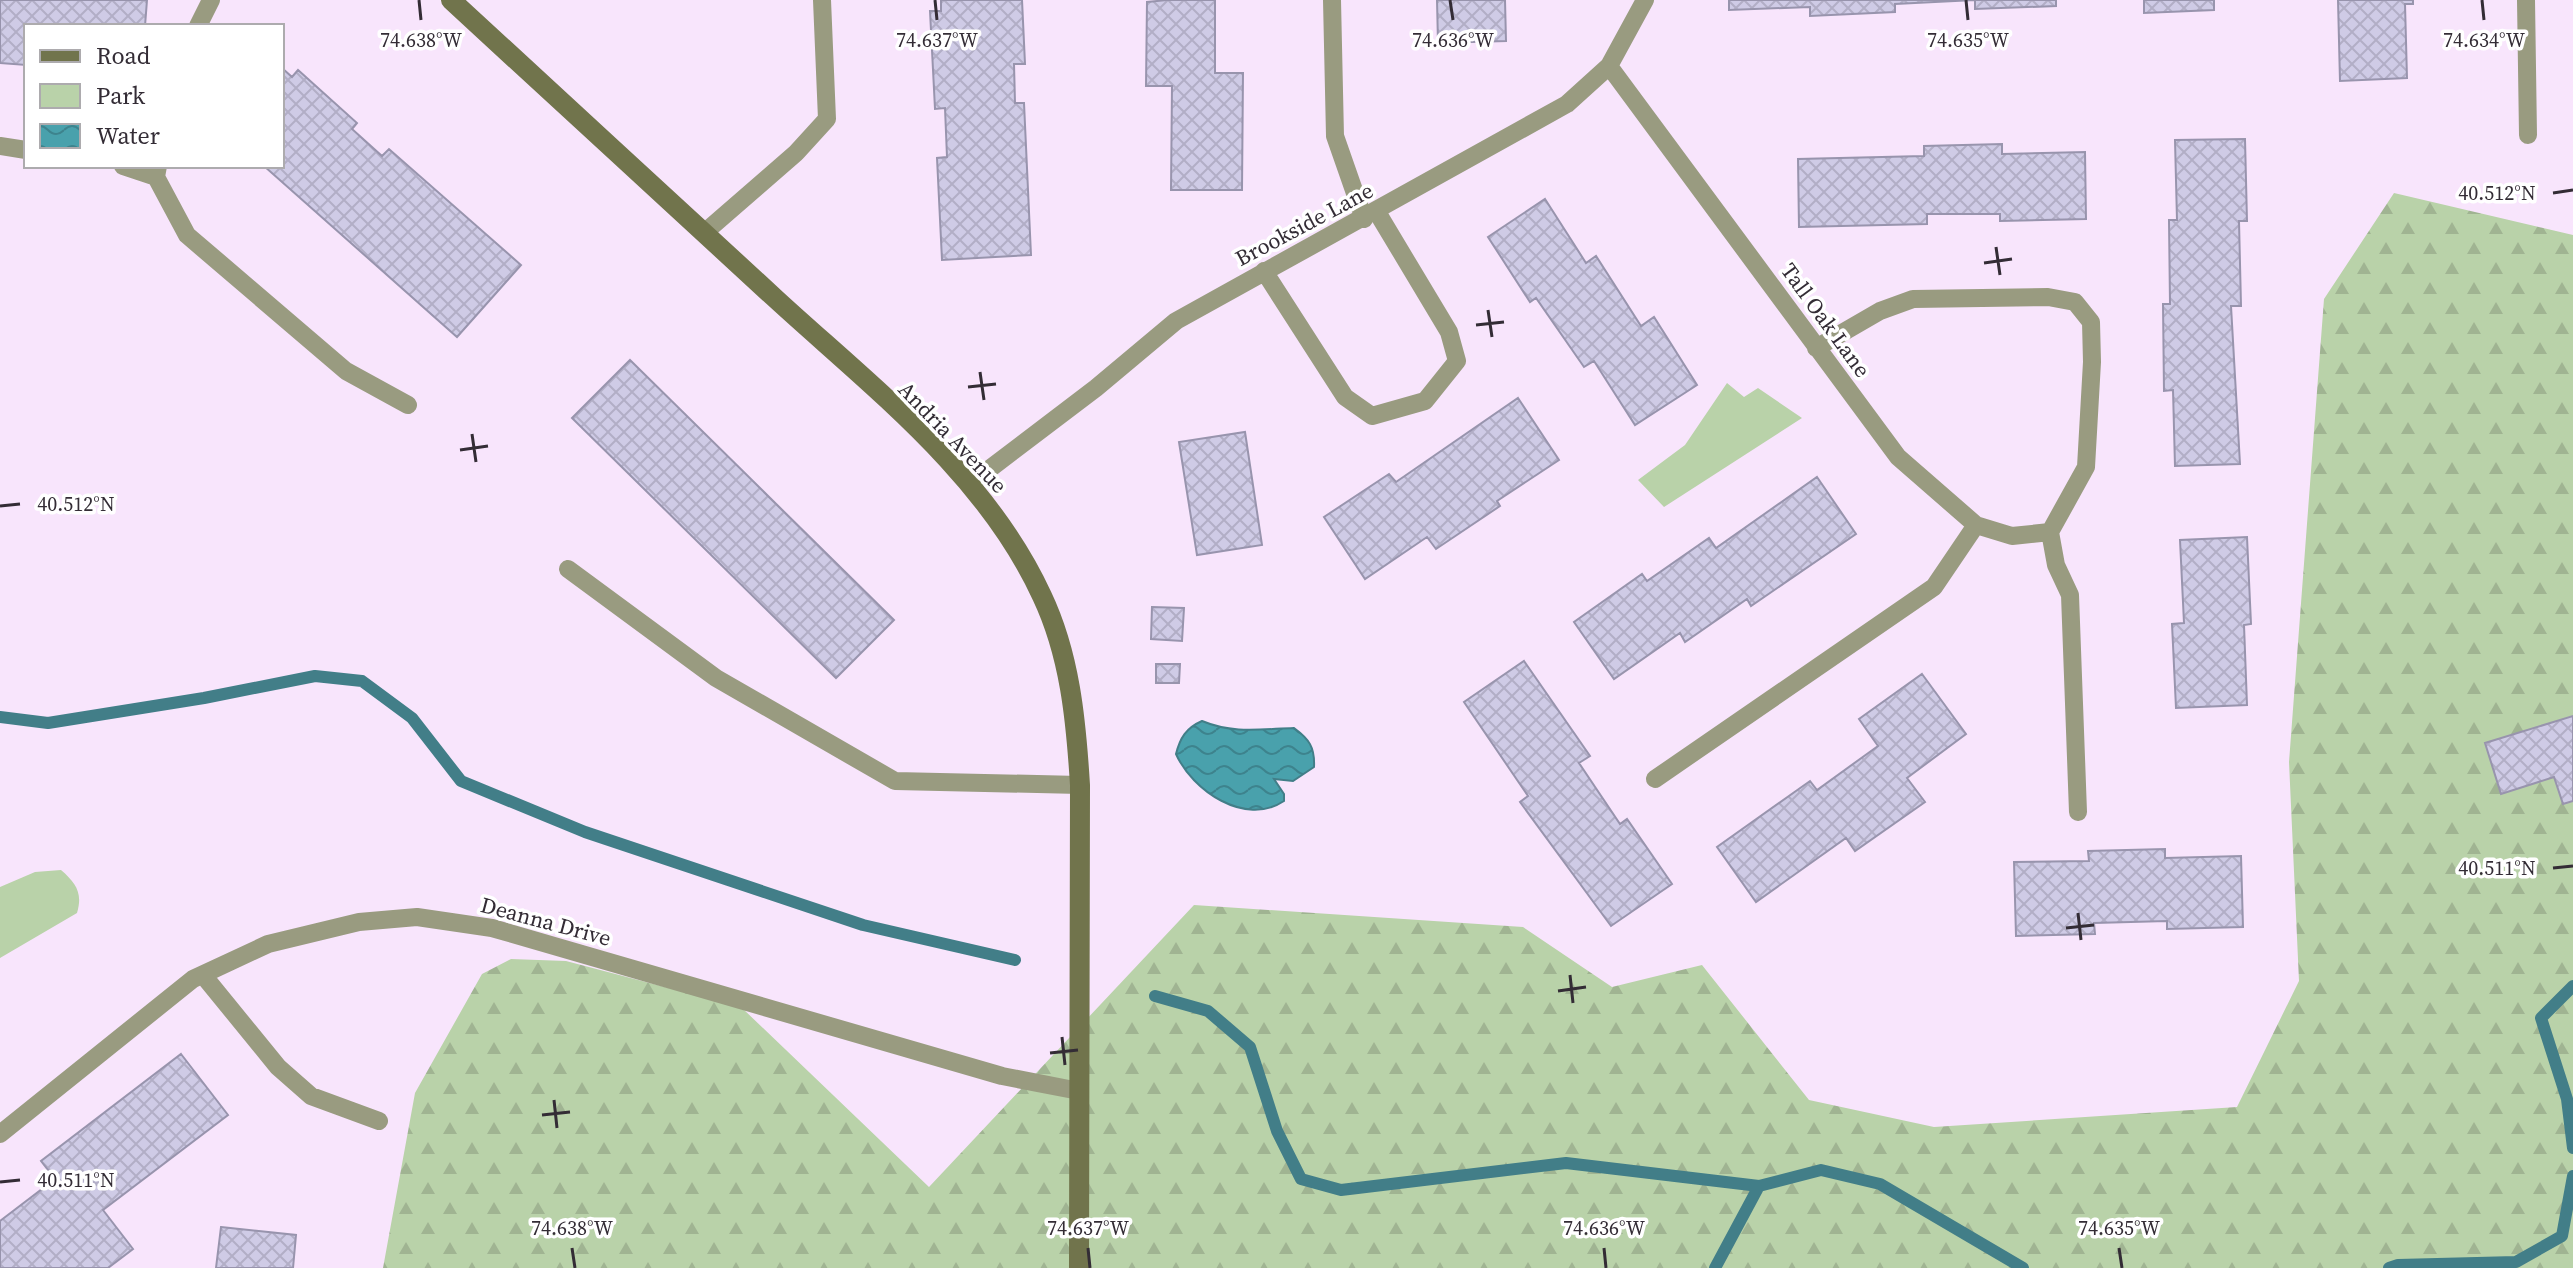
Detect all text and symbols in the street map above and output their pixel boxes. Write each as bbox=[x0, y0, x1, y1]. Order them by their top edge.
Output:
legend bbox=[24, 24, 284, 168]
text: 74.638°W bbox=[380, 26, 463, 54]
text: 74.637°W bbox=[896, 26, 979, 54]
text: 74.636°W bbox=[1412, 26, 1495, 54]
text: 74.635°W bbox=[1927, 26, 2010, 54]
text: 74.634°W bbox=[2443, 26, 2526, 54]
text: Road bbox=[96, 39, 151, 72]
text: Park bbox=[96, 79, 146, 112]
text: Water bbox=[96, 119, 160, 152]
street label: Brookside Lane bbox=[1230, 175, 1378, 273]
text: 40.512°N bbox=[2458, 179, 2536, 207]
street label: Tall Oak Lane bbox=[1774, 257, 1878, 383]
street label: Andria Avenue bbox=[892, 374, 1014, 500]
text: 40.512°N bbox=[37, 490, 115, 518]
text: 40.511°N bbox=[2458, 854, 2536, 882]
street label: Deanna Drive bbox=[478, 889, 614, 953]
text: 40.511°N bbox=[37, 1166, 115, 1194]
text: 74.638°W bbox=[531, 1214, 614, 1242]
text: 74.637°W bbox=[1047, 1214, 1130, 1242]
text: 74.636°W bbox=[1563, 1214, 1646, 1242]
text: 74.635°W bbox=[2078, 1214, 2161, 1242]

